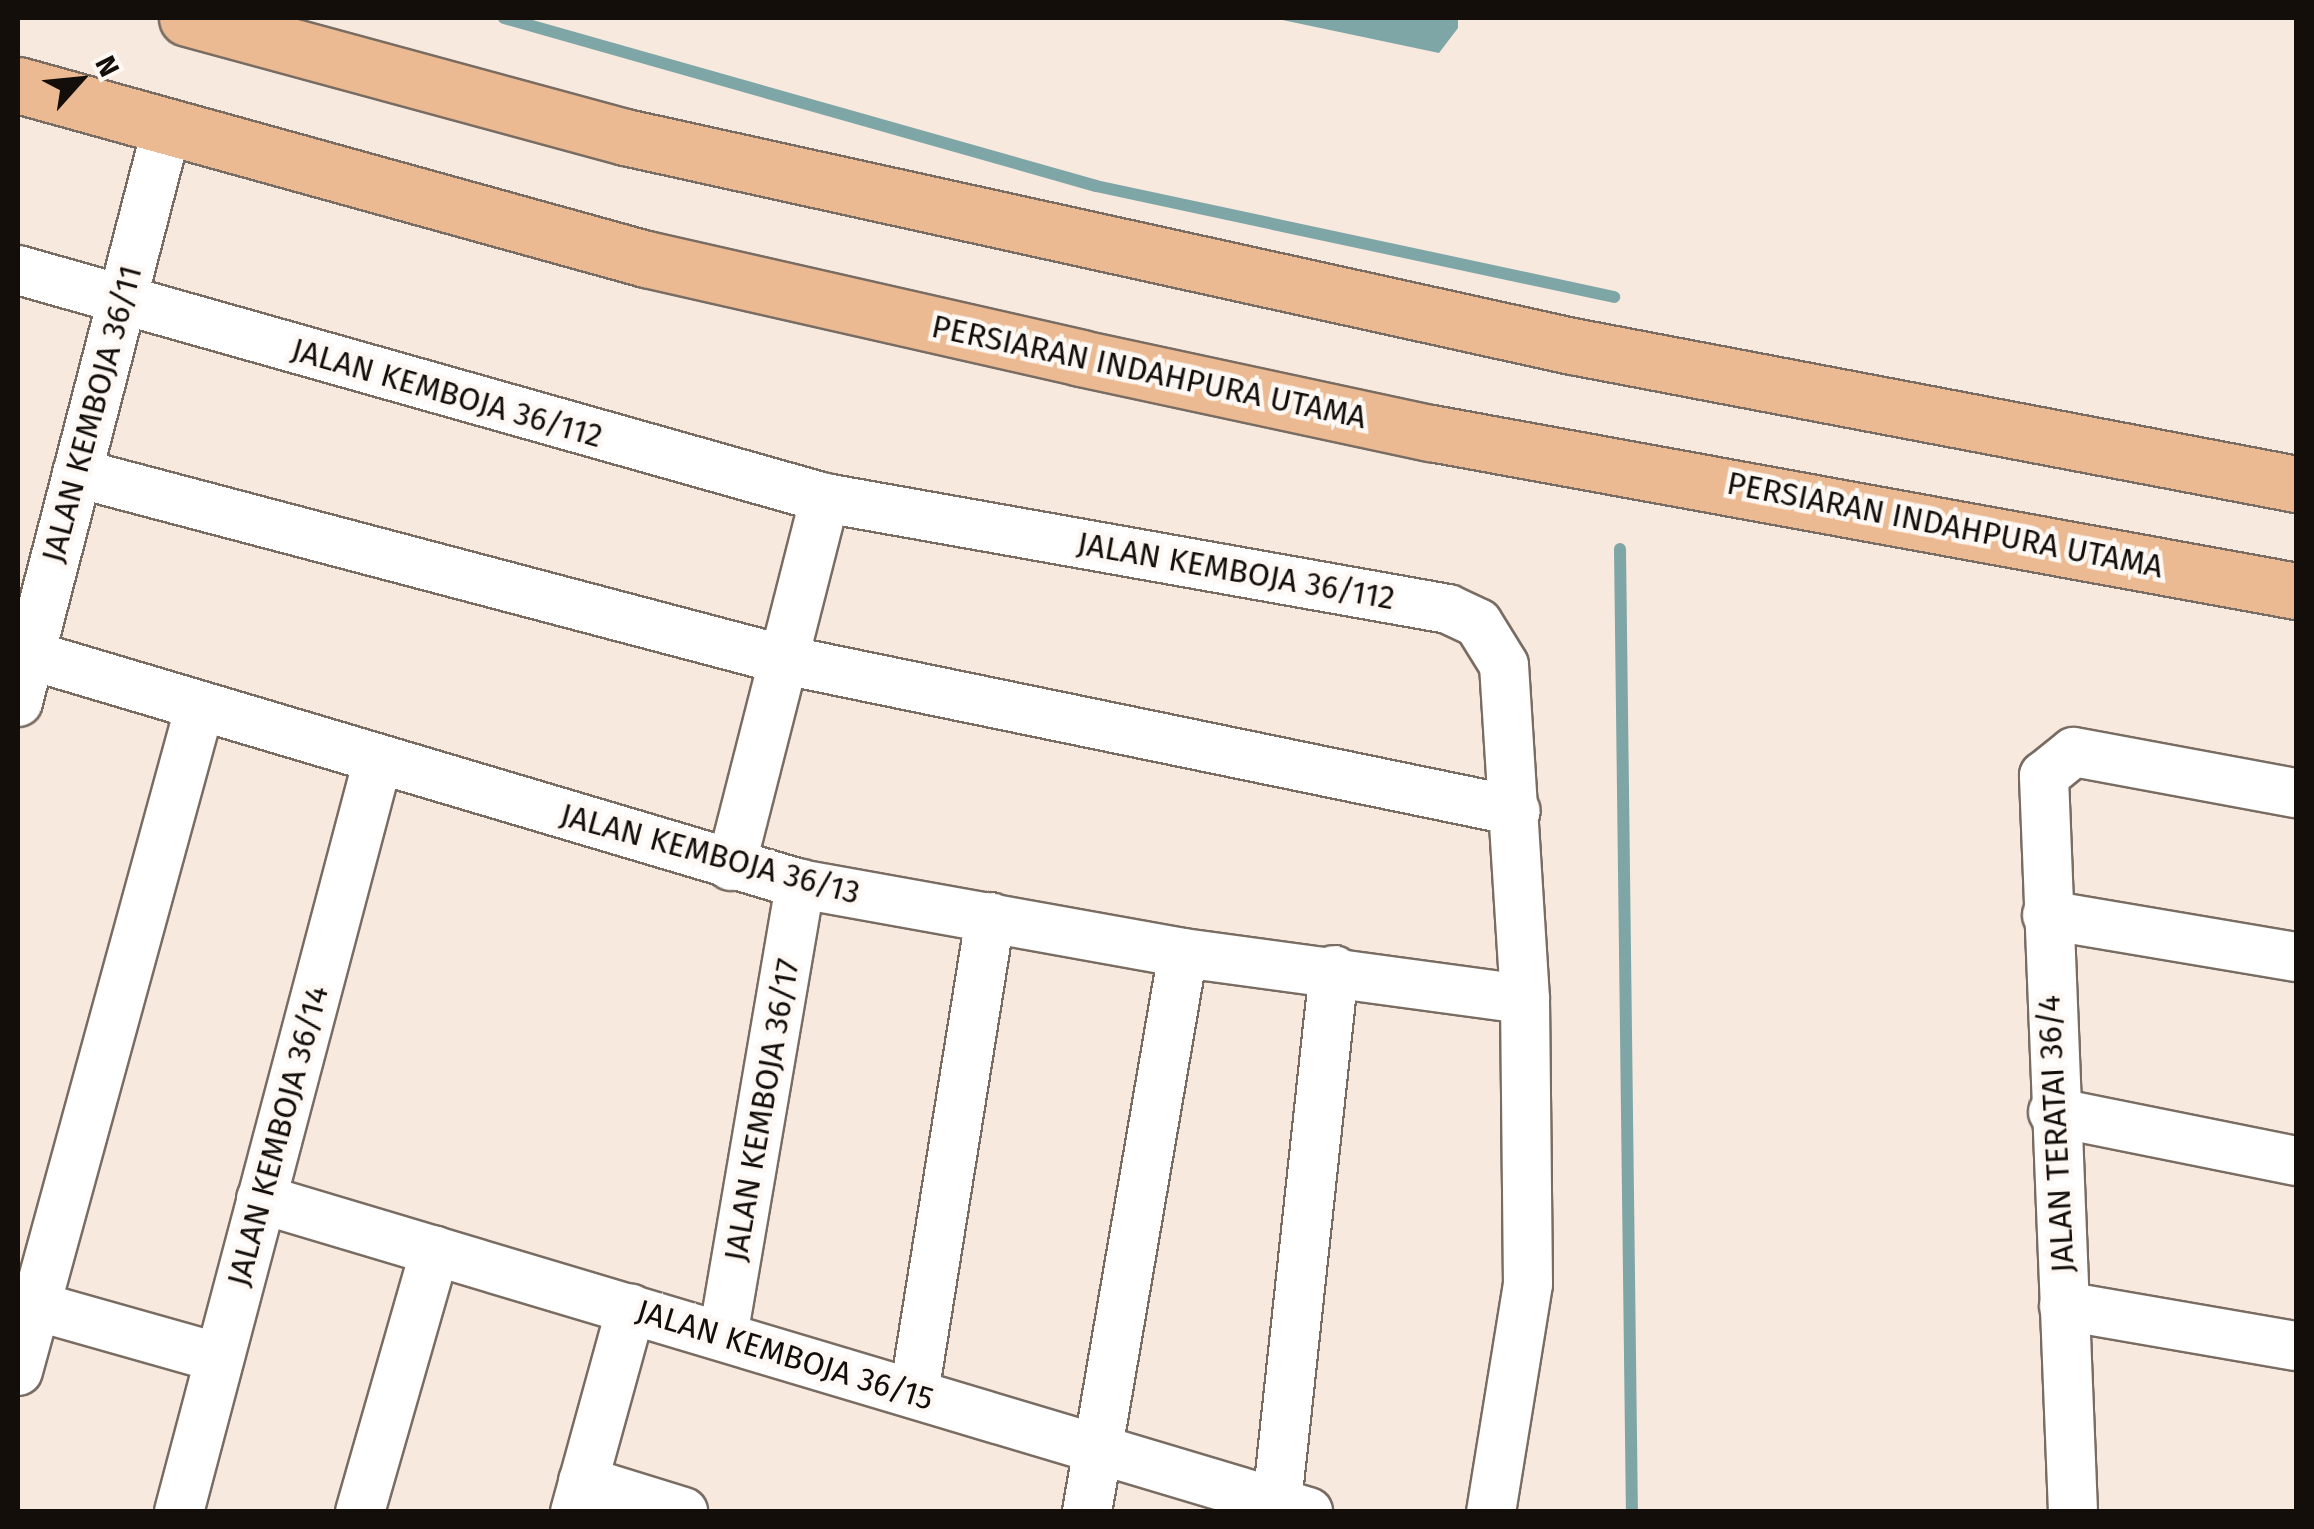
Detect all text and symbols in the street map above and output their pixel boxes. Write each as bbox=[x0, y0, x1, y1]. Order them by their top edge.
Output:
north arrow bbox=[30, 30, 130, 130]
text: N bbox=[88, 50, 126, 82]
street label: JALAN KEMBOJA 36/11 bbox=[34, 261, 150, 567]
street label: PERSIARAN INDAHPURA UTAMA bbox=[928, 307, 1370, 437]
street label: JALAN KEMBOJA 36/112 bbox=[287, 330, 607, 456]
street label: PERSIARAN INDAHPURA UTAMA bbox=[1724, 464, 2166, 586]
street label: JALAN KEMBOJA 36/112 bbox=[1074, 524, 1398, 618]
street label: JALAN KEMBOJA 36/13 bbox=[556, 796, 864, 912]
street label: JALAN KEMBOJA 36/17 bbox=[716, 956, 808, 1264]
street label: JALAN KEMBOJA 36/14 bbox=[219, 982, 337, 1290]
street label: JALAN TERATAI 36/4 bbox=[2030, 994, 2082, 1274]
street label: JALAN KEMBOJA 36/15 bbox=[632, 1292, 938, 1418]

